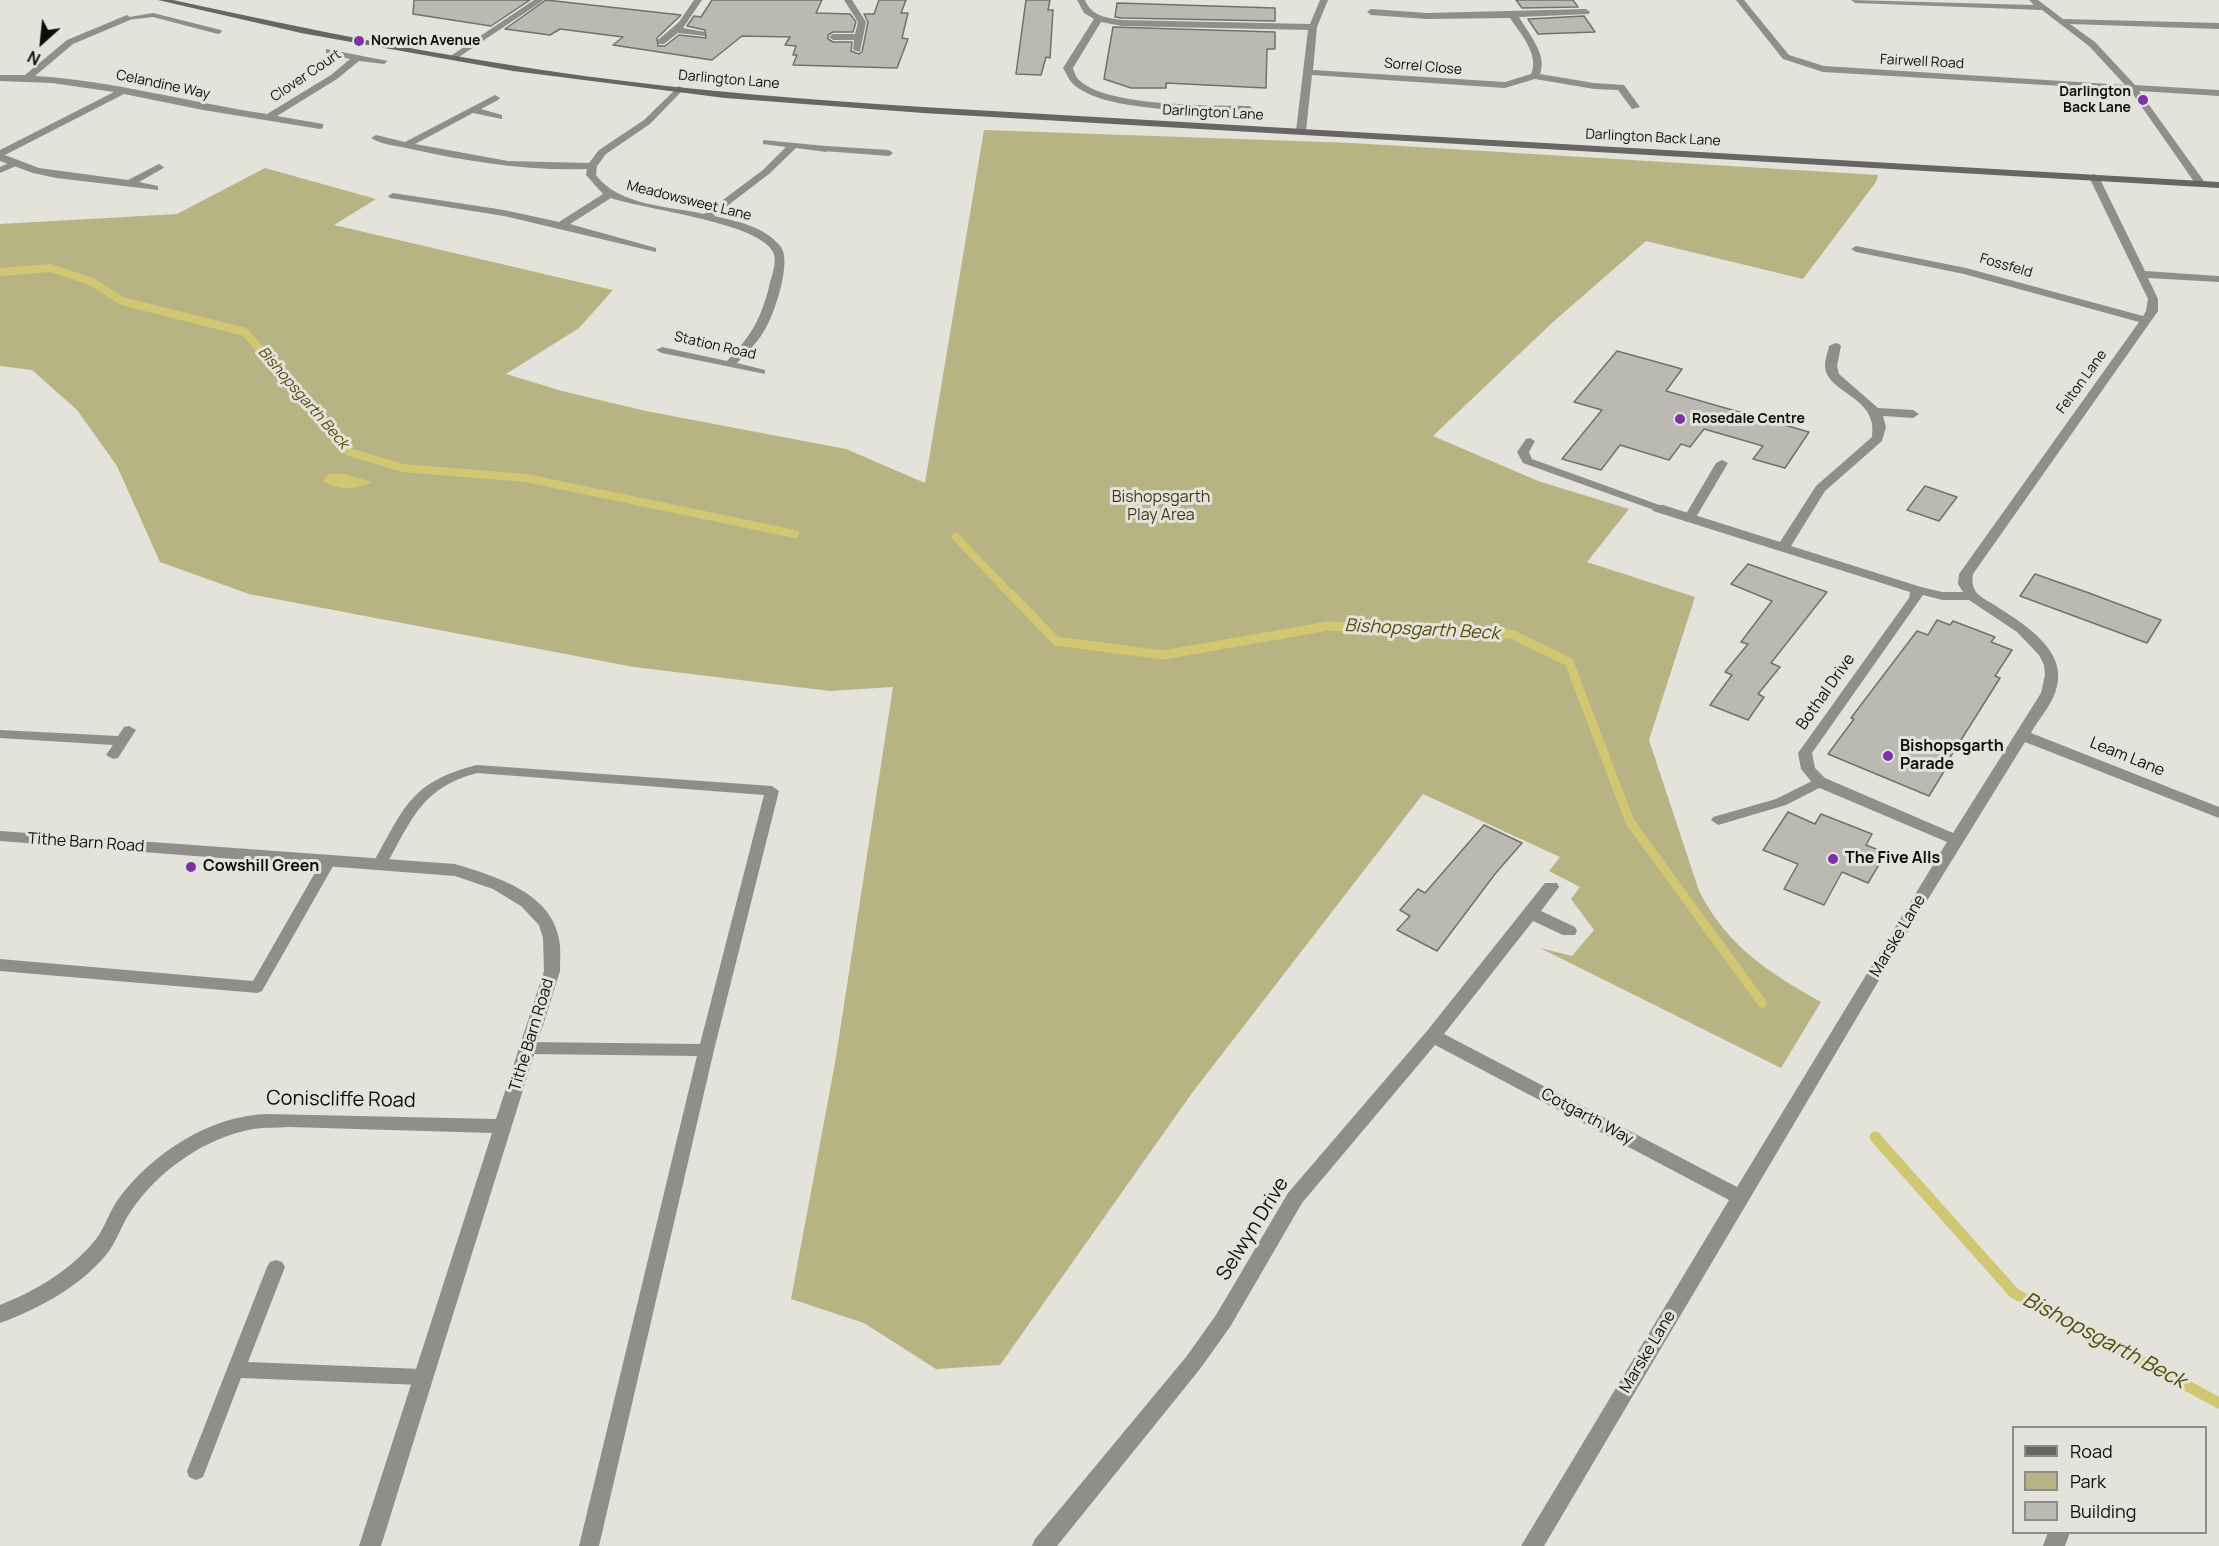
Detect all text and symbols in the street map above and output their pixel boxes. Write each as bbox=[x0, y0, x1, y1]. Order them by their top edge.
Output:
north arrow bbox=[12, 12, 72, 72]
place label: Norwich Avenue bbox=[371, 33, 481, 49]
marker: Norwich Avenue bbox=[352, 34, 366, 48]
text: N bbox=[24, 46, 44, 70]
street label: Clover Court bbox=[268, 46, 344, 106]
street label: Fairwell Road bbox=[1880, 51, 1964, 73]
street label: Sorrel Close bbox=[1383, 55, 1463, 79]
street label: Celandine Way bbox=[115, 67, 211, 103]
street label: Darlington Lane bbox=[678, 67, 780, 93]
place label: Darlington Back Lane bbox=[2059, 84, 2131, 116]
marker: Darlington Back Lane bbox=[2136, 93, 2150, 107]
street label: Darlington Lane bbox=[1162, 102, 1264, 124]
street label: Darlington Back Lane bbox=[1585, 126, 1721, 150]
street label: Meadowsweet Lane bbox=[625, 177, 753, 225]
street label: Fossfeld bbox=[1978, 250, 2034, 282]
street label: Station Road bbox=[672, 328, 758, 364]
water label: Bishopsgarth Beck bbox=[254, 343, 352, 453]
street label: Felton Lane bbox=[2053, 347, 2111, 417]
place label: Rosedale Centre bbox=[1692, 411, 1805, 427]
marker: Rosedale Centre bbox=[1673, 412, 1687, 426]
park label: Bishopsgarth Play Area bbox=[1112, 488, 1210, 526]
water label: Bishopsgarth Beck bbox=[1344, 615, 1500, 645]
street label: Bothal Drive bbox=[1793, 650, 1859, 734]
street label: Leam Lane bbox=[2087, 733, 2167, 781]
place label: Bishopsgarth Parade bbox=[1900, 737, 2004, 775]
marker: Bishopsgarth Parade bbox=[1881, 749, 1895, 763]
street label: Tithe Barn Road bbox=[27, 829, 145, 857]
place label: The Five Alls bbox=[1845, 849, 1940, 869]
marker: The Five Alls bbox=[1826, 852, 1840, 866]
place label: Cowshill Green bbox=[203, 857, 319, 877]
marker: Cowshill Green bbox=[184, 860, 198, 874]
street label: Marske Lane bbox=[1866, 891, 1930, 981]
street label: Tithe Barn Road bbox=[506, 976, 558, 1094]
street label: Cotgarth Way bbox=[1538, 1085, 1636, 1149]
street label: Coniscliffe Road bbox=[266, 1087, 416, 1113]
street label: Selwyn Drive bbox=[1212, 1173, 1294, 1285]
water label: Bishopsgarth Beck bbox=[2018, 1287, 2190, 1395]
street label: Marske Lane bbox=[1616, 1307, 1680, 1397]
legend bbox=[2012, 1426, 2207, 1534]
text: Road bbox=[2070, 1439, 2113, 1463]
text: Park bbox=[2070, 1469, 2106, 1493]
text: Building bbox=[2070, 1499, 2136, 1523]

